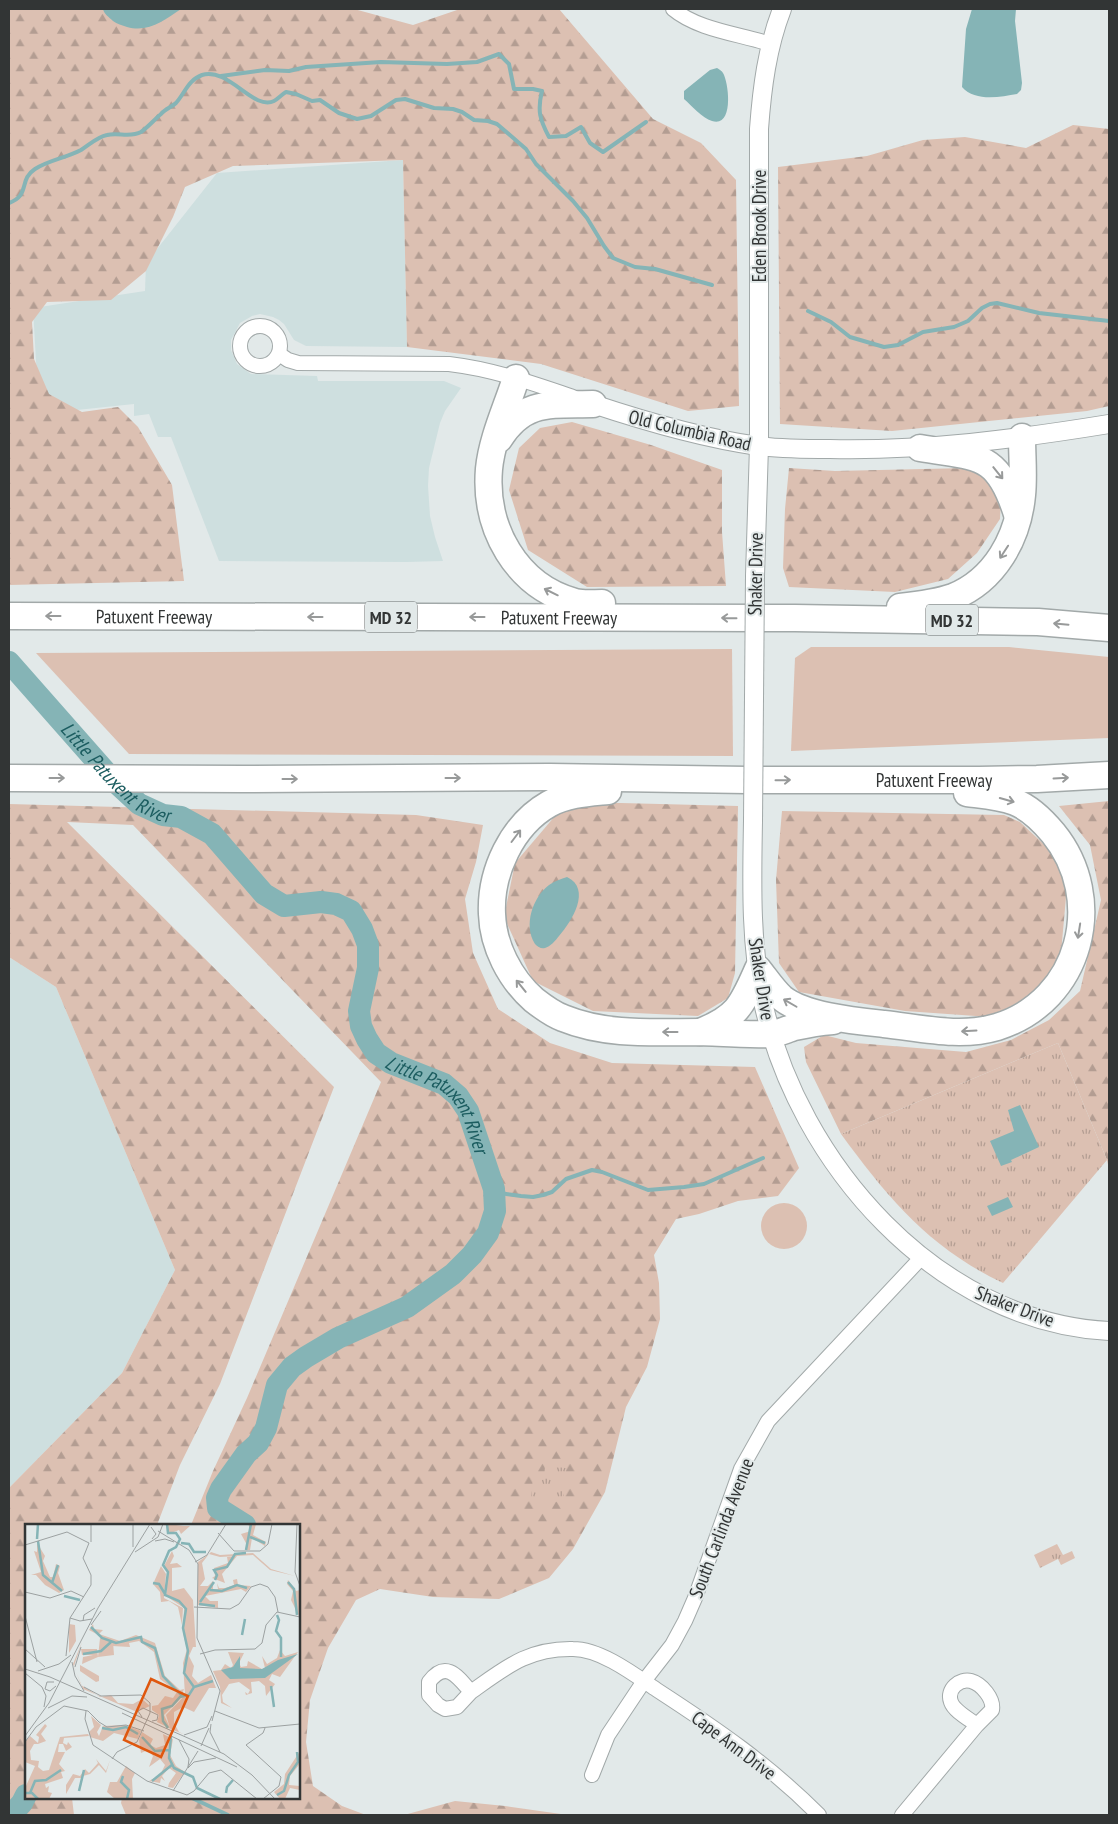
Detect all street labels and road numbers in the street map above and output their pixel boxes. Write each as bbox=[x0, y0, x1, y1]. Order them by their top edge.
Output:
street label: Eden Brook Drive bbox=[747, 170, 771, 282]
street label: Old Columbia Road bbox=[626, 404, 754, 456]
street label: Shaker Drive bbox=[742, 532, 768, 616]
road number: MD 32 bbox=[365, 602, 417, 632]
street label: Patuxent Freeway bbox=[96, 604, 213, 629]
road number: MD 32 bbox=[926, 604, 978, 636]
street label: Patuxent Freeway bbox=[501, 605, 618, 630]
street label: Patuxent Freeway bbox=[876, 768, 993, 792]
street label: Shaker Drive bbox=[744, 936, 780, 1022]
street label: Shaker Drive bbox=[972, 1280, 1058, 1332]
street label: South Carlinda Avenue bbox=[683, 1455, 759, 1601]
street label: Cape Ann Drive bbox=[687, 1705, 781, 1785]

